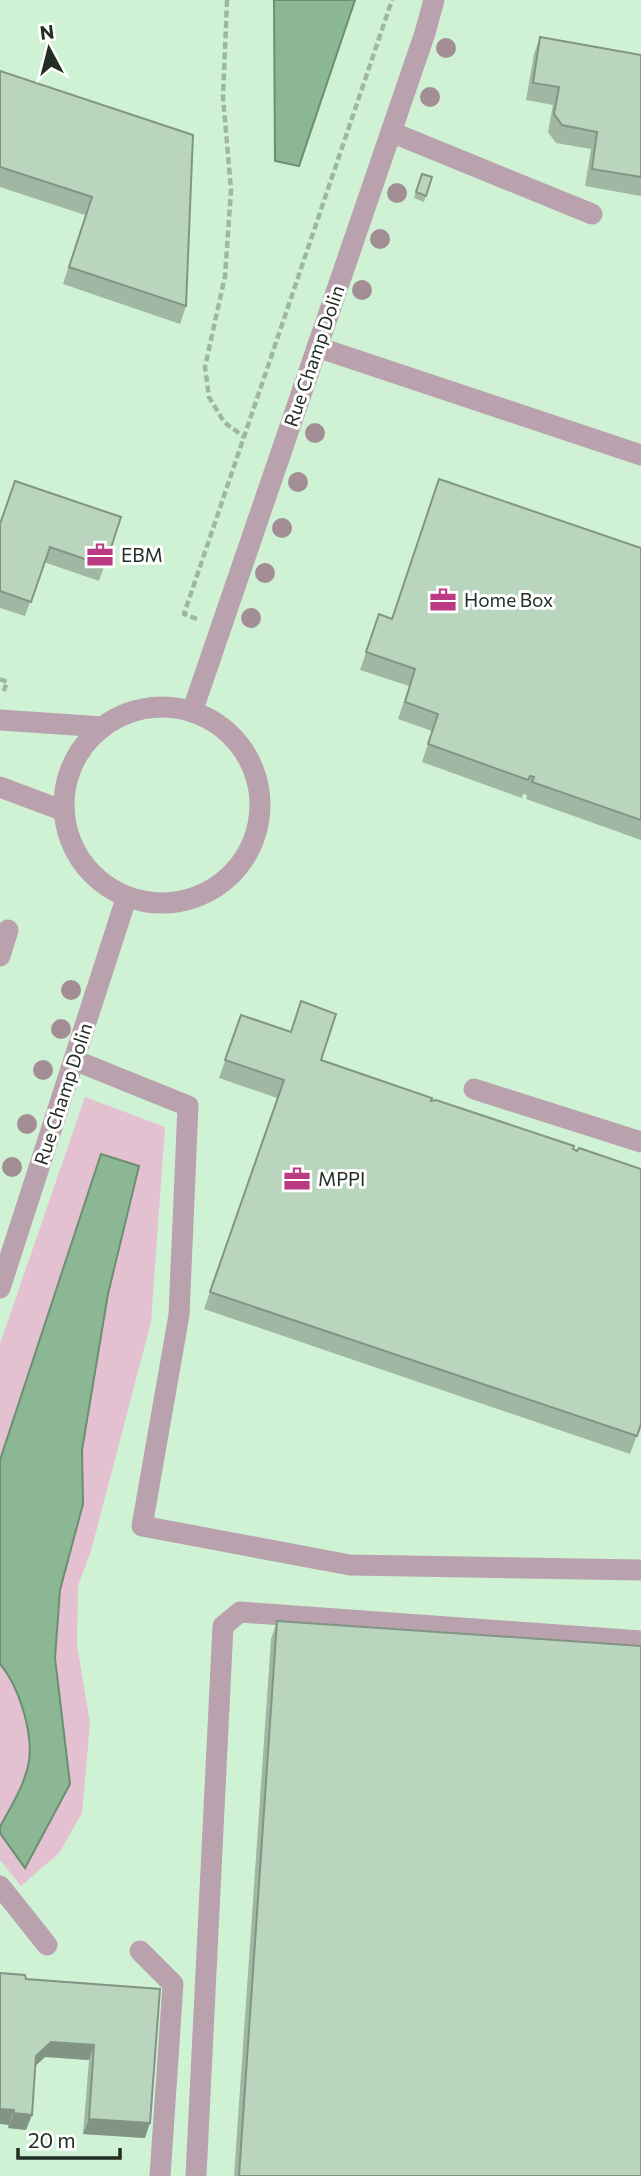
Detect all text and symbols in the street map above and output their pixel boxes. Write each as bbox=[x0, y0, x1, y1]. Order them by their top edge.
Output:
north arrow bbox=[14, 14, 84, 84]
text: N bbox=[38, 19, 55, 44]
street label: Rue Champ Dolin bbox=[279, 282, 349, 430]
office icon: EBM bbox=[85, 540, 115, 570]
place label: EBM bbox=[121, 543, 163, 566]
office icon: Home Box bbox=[428, 585, 458, 615]
place label: Home Box bbox=[464, 588, 553, 611]
street label: Rue Champ Dolin bbox=[29, 1020, 96, 1168]
office icon: MPPI bbox=[282, 1164, 312, 1194]
place label: MPPI bbox=[318, 1167, 365, 1190]
scale bar bbox=[18, 2116, 119, 2160]
text: 20 m bbox=[28, 2127, 76, 2152]

